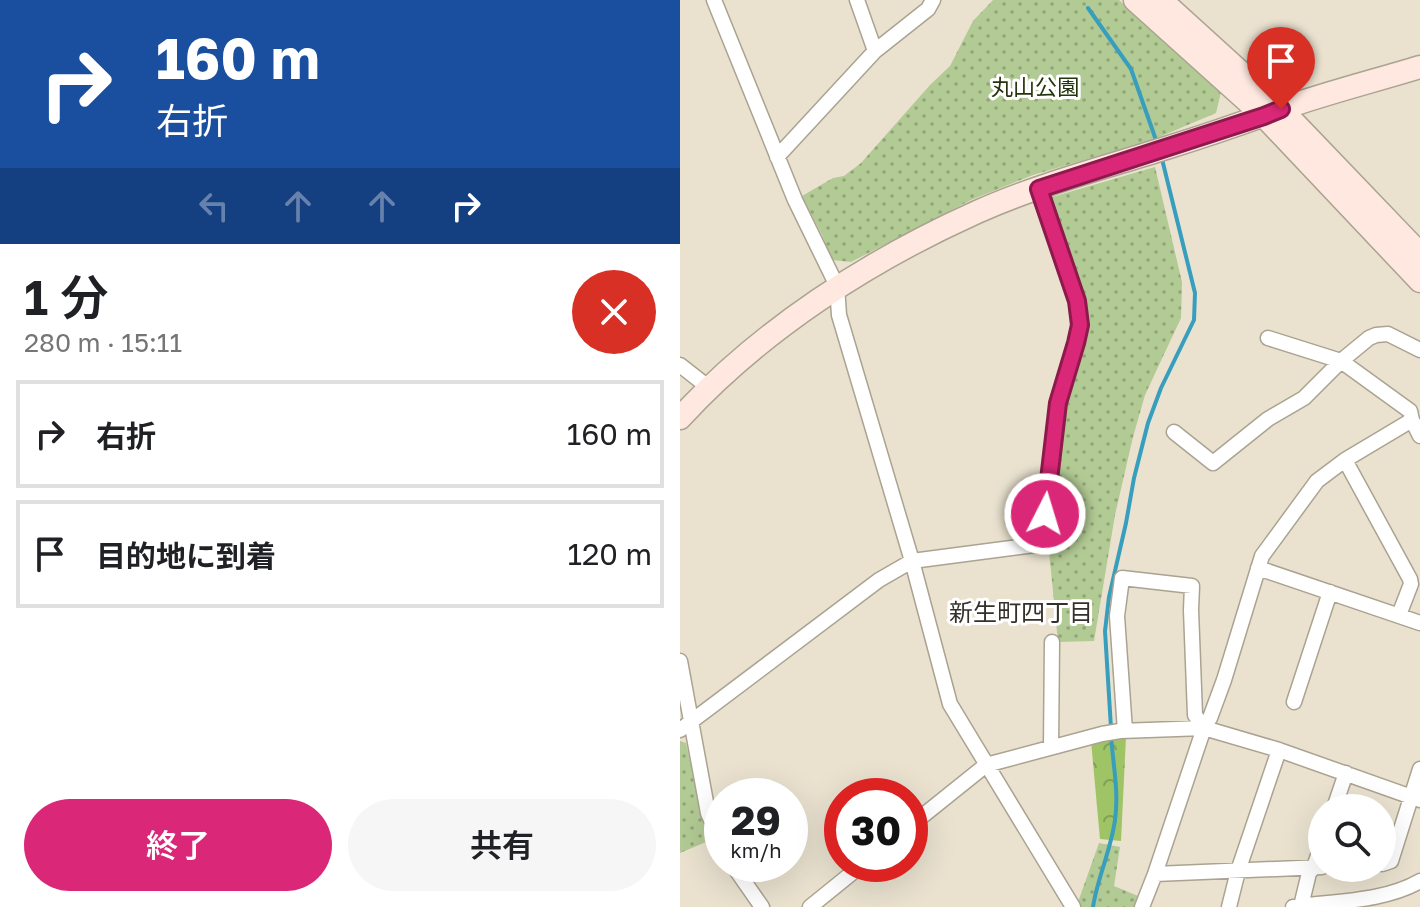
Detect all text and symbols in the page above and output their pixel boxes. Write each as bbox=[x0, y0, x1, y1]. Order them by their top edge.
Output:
text: 160 m bbox=[156, 24, 320, 91]
pin bbox=[1247, 27, 1315, 109]
icon: right bbox=[24, 32, 128, 136]
icon: arrive bbox=[1259, 39, 1303, 83]
park label: 丸山公園 bbox=[991, 73, 1079, 100]
text: 右折 bbox=[156, 99, 228, 142]
icon: left bbox=[192, 184, 236, 228]
icon: ahead bbox=[276, 184, 320, 228]
icon: ahead bbox=[360, 184, 404, 228]
icon: right bbox=[444, 184, 488, 228]
text: 1 分 bbox=[24, 268, 108, 326]
button: close bbox=[572, 270, 656, 354]
text: 280 m · 15:11 bbox=[24, 327, 182, 358]
icon: right bbox=[28, 412, 72, 456]
text: 160 m bbox=[567, 416, 652, 452]
text: 右折 bbox=[96, 418, 156, 454]
position arrow bbox=[1003, 472, 1087, 556]
icon: arrive bbox=[28, 532, 72, 576]
text: 120 m bbox=[567, 536, 652, 572]
text: 目的地に到着 bbox=[96, 538, 276, 574]
district label: 新生町四丁目 bbox=[949, 597, 1093, 626]
speed limit sign: 30 bbox=[824, 778, 928, 882]
map controls bbox=[1308, 794, 1396, 882]
button: search bbox=[1308, 794, 1396, 882]
text: 29 bbox=[731, 796, 781, 844]
button: 終了 bbox=[24, 799, 332, 891]
button: 共有 bbox=[348, 799, 656, 891]
text: km/h bbox=[731, 838, 781, 862]

